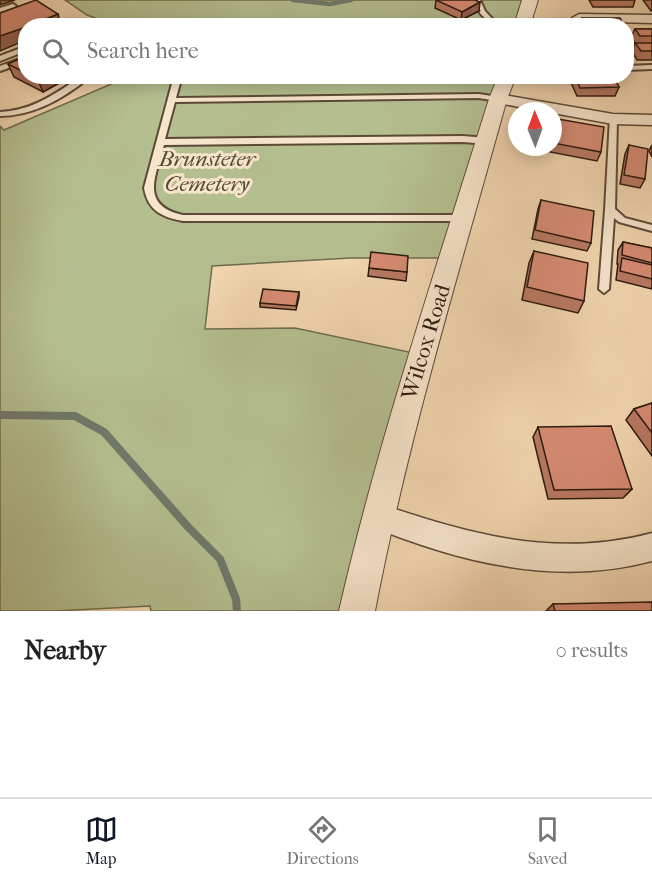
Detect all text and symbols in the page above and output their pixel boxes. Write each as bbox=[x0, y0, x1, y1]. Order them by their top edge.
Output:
search box bbox=[18, 18, 634, 84]
icon: search bbox=[39, 35, 72, 68]
text: Search here bbox=[87, 38, 199, 64]
north arrow bbox=[508, 102, 562, 156]
park label: Brunsteter Cemetery bbox=[158, 146, 257, 197]
street label: Wilcox Road bbox=[396, 280, 456, 404]
text: Nearby bbox=[24, 635, 106, 666]
text: 0 results bbox=[556, 639, 628, 662]
tab: Map bbox=[85, 813, 118, 868]
tab: Directions bbox=[287, 813, 359, 868]
tab: Saved bbox=[528, 813, 567, 868]

